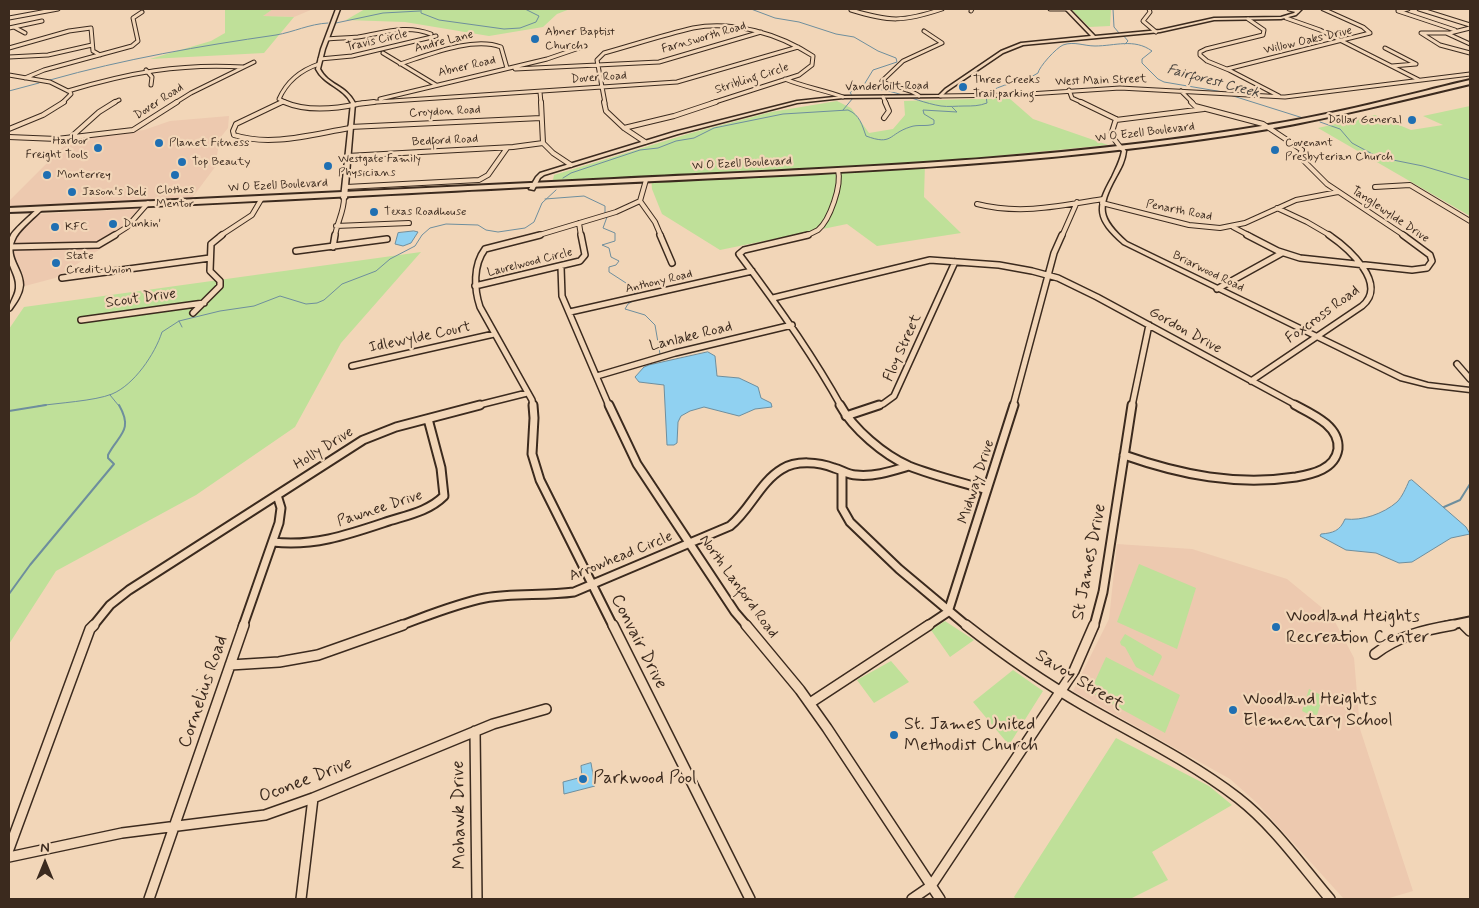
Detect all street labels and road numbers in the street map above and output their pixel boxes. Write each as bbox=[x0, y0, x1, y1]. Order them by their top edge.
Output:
street label: Farnsworth Road bbox=[660, 19, 748, 57]
street label: Willow Oaks Drive bbox=[1262, 24, 1354, 58]
street label: Travis Circle bbox=[345, 27, 409, 55]
street label: Andre Lane bbox=[413, 28, 475, 56]
street label: Abner Road bbox=[437, 53, 497, 81]
street label: Stribling Circle bbox=[713, 60, 791, 98]
street label: Dover Road bbox=[571, 69, 627, 87]
street label: West Main Street bbox=[1055, 72, 1147, 90]
street label: Vanderbilt Road bbox=[845, 79, 929, 95]
street label: Dover Road bbox=[132, 81, 186, 123]
street label: Croydon Road bbox=[409, 103, 481, 121]
street label: W O Ezell Boulevard bbox=[1094, 120, 1196, 146]
street label: Bedford Road bbox=[411, 132, 479, 150]
street label: W O Ezell Boulevard bbox=[692, 154, 792, 174]
street label: W O Ezell Boulevard bbox=[228, 176, 328, 196]
street label: Tanglewylde Drive bbox=[1348, 184, 1432, 246]
street label: Penarth Road bbox=[1145, 198, 1213, 224]
street label: Laurelwood Circle bbox=[486, 245, 574, 281]
street label: Briarwood Road bbox=[1170, 248, 1246, 296]
street label: Anthony Road bbox=[624, 267, 694, 297]
street label: Foxcross Road bbox=[1282, 282, 1364, 348]
street label: Scout Drive bbox=[105, 285, 177, 313]
street label: Gordon Drive bbox=[1145, 304, 1225, 358]
street label: Floy Street bbox=[880, 311, 926, 385]
street label: Idlewylde Court bbox=[367, 318, 473, 358]
street label: Lanlake Road bbox=[648, 318, 734, 356]
street label: Holly Drive bbox=[291, 424, 357, 474]
street label: Midway Drive bbox=[955, 438, 999, 526]
street label: Pawnee Drive bbox=[335, 487, 425, 531]
street label: St James Drive bbox=[1068, 502, 1112, 622]
street label: Arrowhead Circle bbox=[567, 528, 675, 586]
street label: North Lanford Road bbox=[695, 532, 781, 642]
street label: Convair Drive bbox=[605, 591, 671, 693]
street label: Cornelius Road bbox=[175, 633, 233, 751]
street label: Savoy Street bbox=[1031, 645, 1127, 717]
street label: Oconee Drive bbox=[256, 753, 356, 809]
street label: Mohawk Drive bbox=[448, 760, 472, 870]

